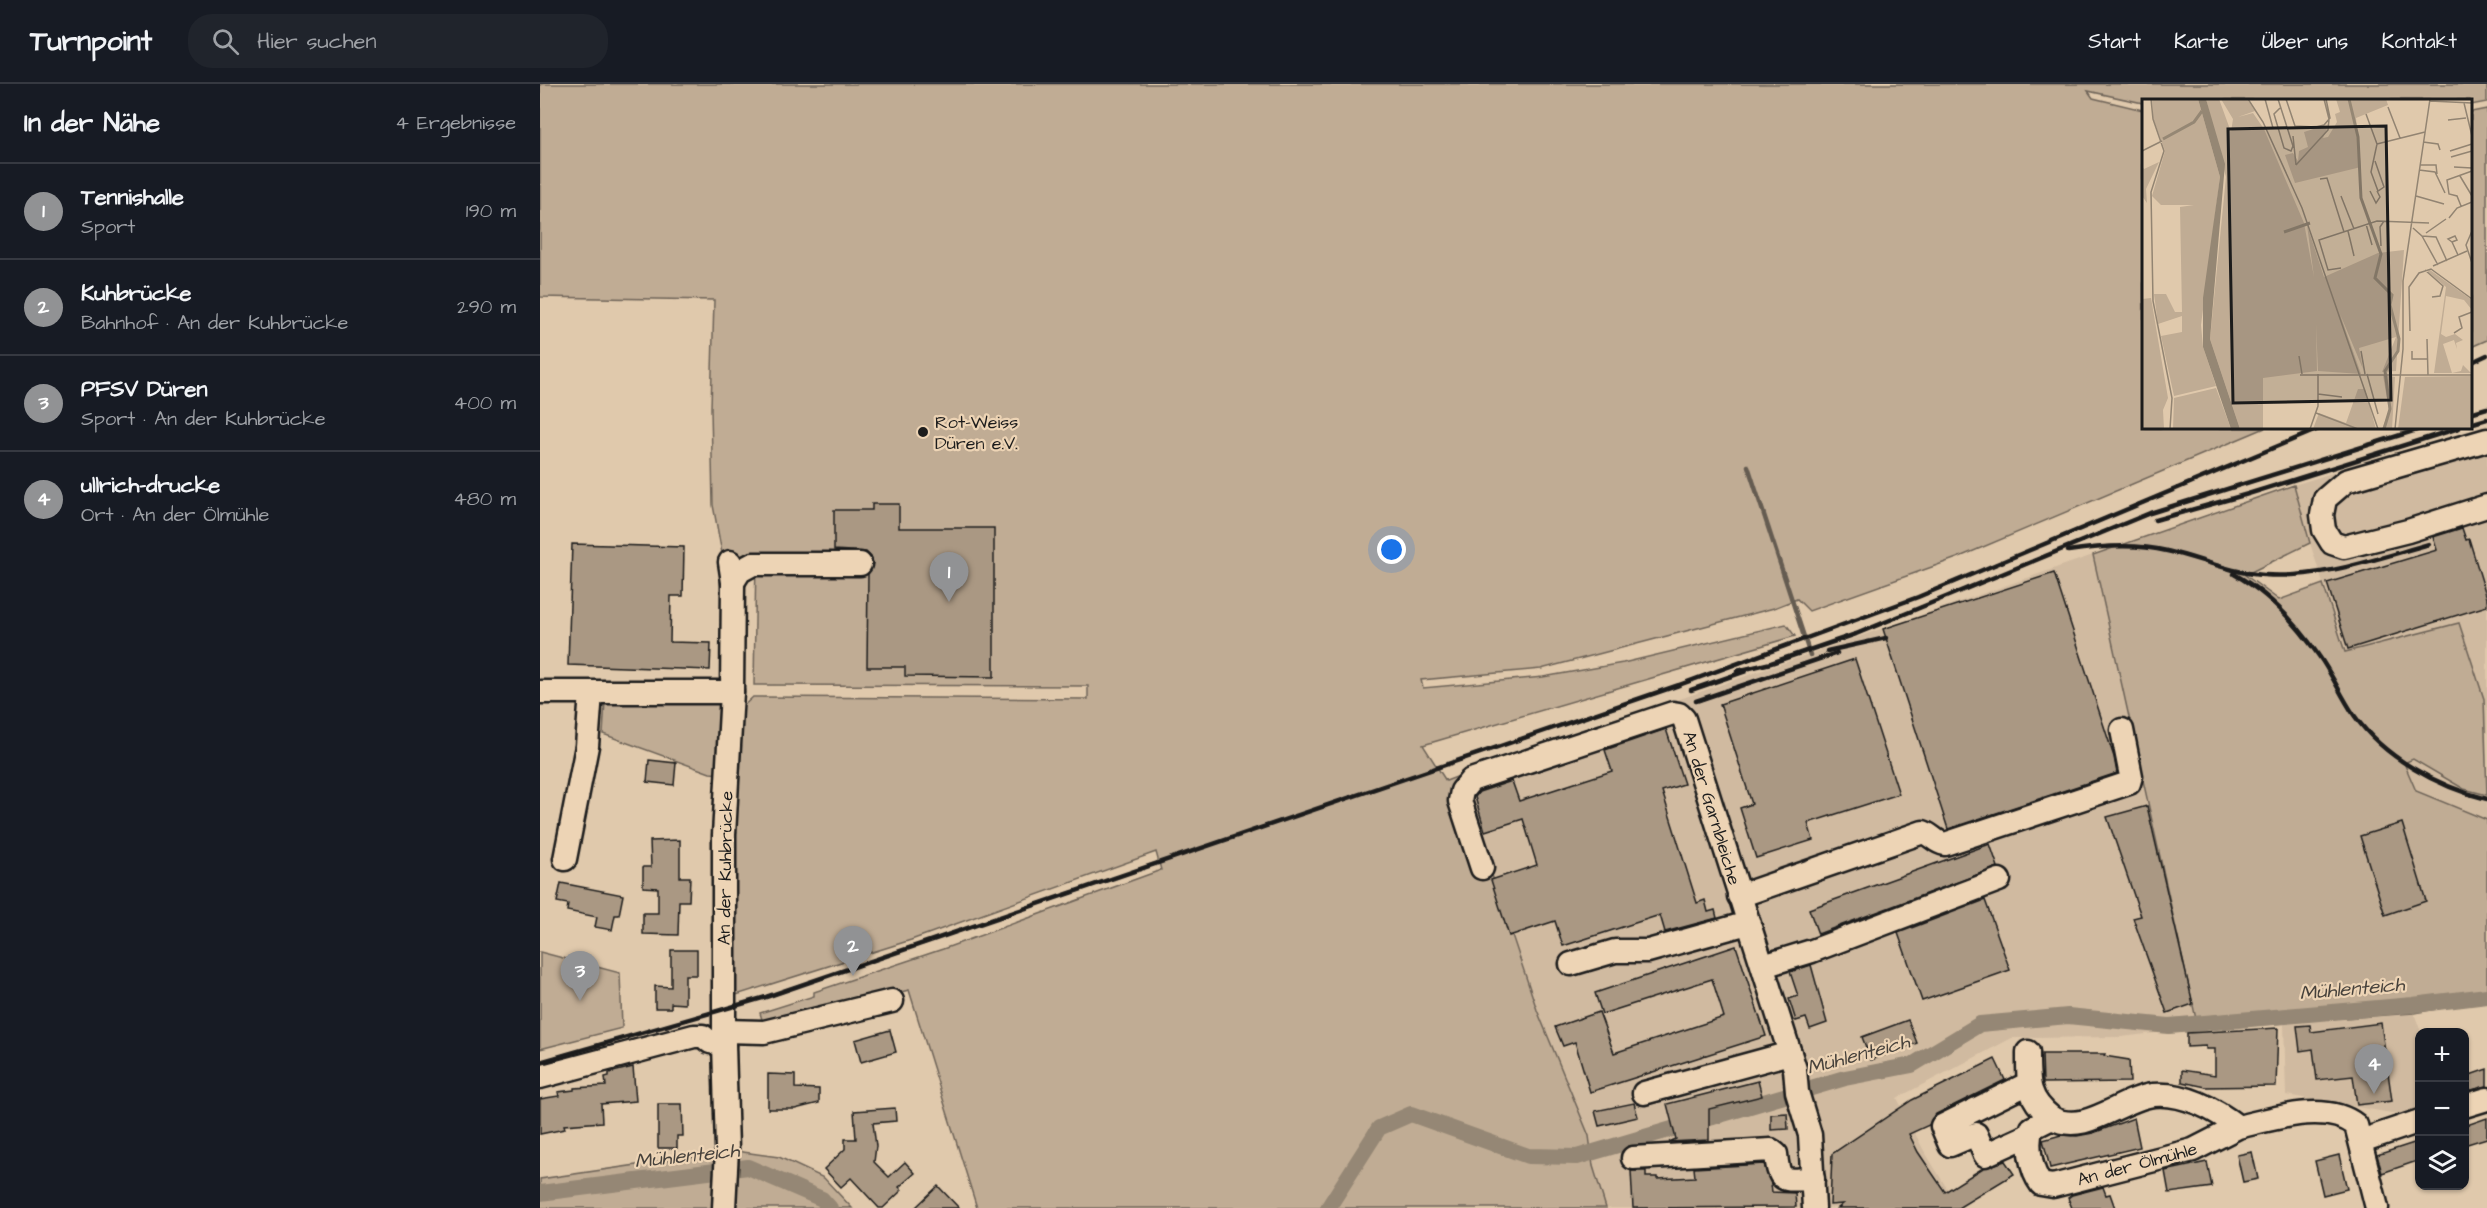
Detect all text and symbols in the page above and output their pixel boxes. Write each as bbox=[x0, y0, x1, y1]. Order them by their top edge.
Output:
search box bbox=[188, 14, 608, 68]
text: Turnpoint bbox=[30, 22, 152, 61]
icon: search bbox=[209, 25, 242, 58]
text: Hier suchen bbox=[257, 26, 376, 57]
text: Start bbox=[2088, 27, 2141, 56]
text: Karte bbox=[2174, 27, 2229, 56]
text: Über uns bbox=[2262, 27, 2348, 56]
text: Kontakt bbox=[2381, 27, 2457, 56]
inset map bbox=[2142, 99, 2472, 429]
text: In der Nähe bbox=[24, 105, 160, 141]
text: 4 Ergebnisse bbox=[395, 109, 516, 137]
text: Tennishalle bbox=[81, 182, 184, 213]
text: 1 bbox=[42, 197, 45, 225]
text: 190 m bbox=[466, 197, 516, 225]
text: Sport bbox=[81, 213, 135, 241]
text: Kuhbrücke bbox=[81, 278, 191, 309]
text: 2 bbox=[38, 293, 49, 321]
text: 290 m bbox=[457, 293, 516, 321]
text: Bahnhof · An der Kuhbrücke bbox=[81, 309, 348, 337]
text: PFSV Düren bbox=[81, 374, 207, 405]
text: 3 bbox=[38, 389, 49, 417]
text: 400 m bbox=[454, 389, 516, 417]
text: Sport · An der Kuhbrücke bbox=[81, 405, 325, 433]
place label: Rot-Weiss Düren e.V. bbox=[935, 410, 1018, 456]
marker: Rot-Weiss Düren e.V. bbox=[916, 425, 930, 439]
text: ullrich-drucke bbox=[81, 470, 220, 501]
text: 4 bbox=[37, 485, 50, 513]
text: 480 m bbox=[453, 485, 516, 513]
text: Ort · An der Ölmühle bbox=[81, 501, 269, 529]
your location bbox=[1377, 535, 1406, 564]
pin: 1 bbox=[930, 552, 968, 602]
street label: An der Garnbleiche bbox=[1676, 728, 1747, 888]
street label: An der Kuhbrücke bbox=[712, 790, 739, 945]
pin: 2 bbox=[834, 926, 872, 976]
pin: 3 bbox=[560, 952, 600, 1001]
water label: Mühlenteich bbox=[2299, 970, 2407, 1008]
water label: Mühlenteich bbox=[1804, 1028, 1914, 1082]
map controls bbox=[2415, 1028, 2469, 1190]
button: + bbox=[2415, 1028, 2469, 1082]
pin: 4 bbox=[2354, 1044, 2394, 1094]
button: − bbox=[2415, 1082, 2469, 1136]
water label: Mühlenteich bbox=[633, 1136, 742, 1175]
street label: An der Ölmühle bbox=[2074, 1136, 2200, 1193]
button: layers bbox=[2415, 1136, 2469, 1190]

